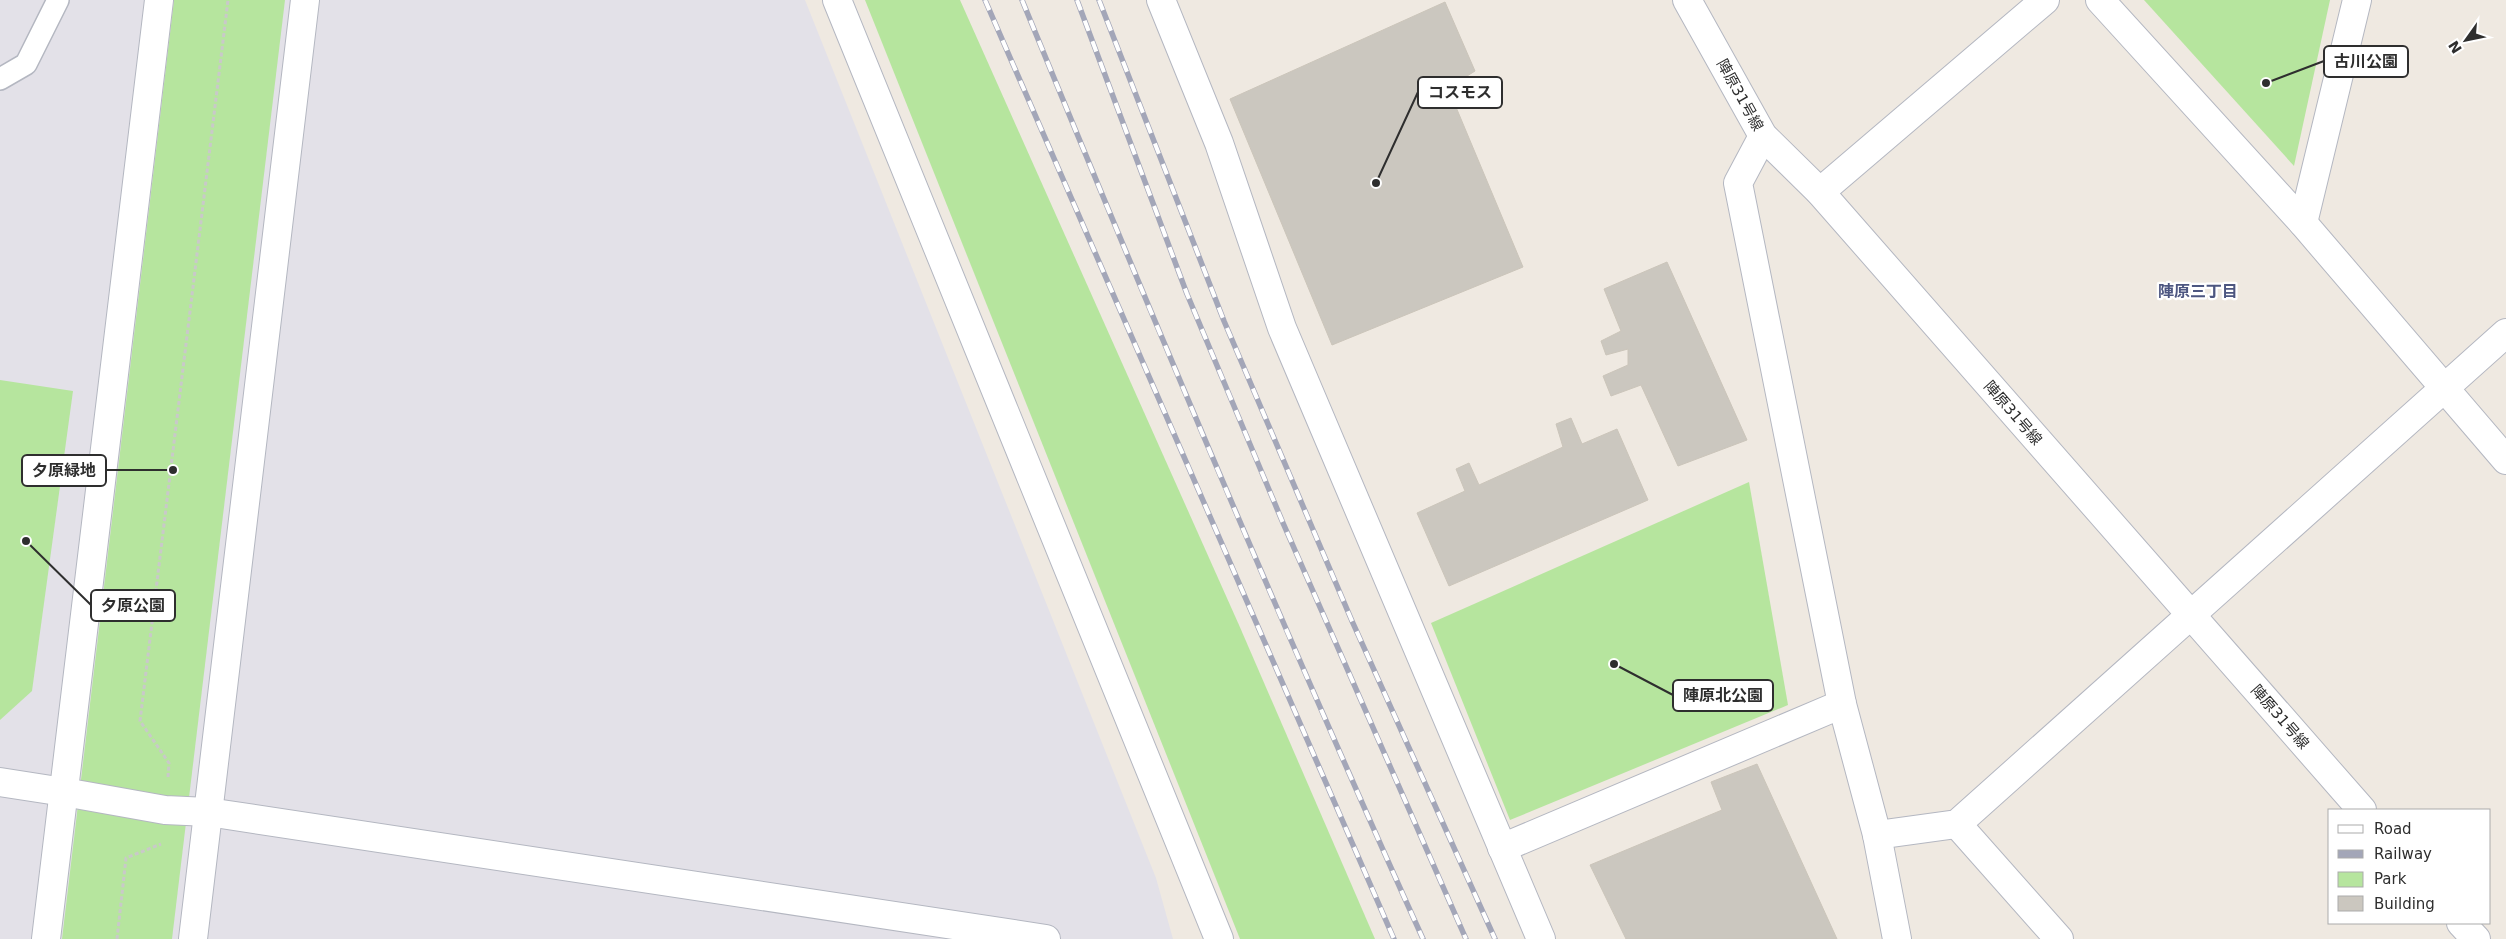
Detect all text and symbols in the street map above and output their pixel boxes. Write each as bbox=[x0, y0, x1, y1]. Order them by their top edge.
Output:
north arrow bbox=[2441, 15, 2491, 65]
text: N bbox=[2445, 38, 2465, 56]
callout: 古川公園 bbox=[2324, 46, 2408, 77]
text: 古川公園 bbox=[2334, 52, 2398, 71]
street label: 陣原31号線 bbox=[1713, 56, 1767, 134]
callout: コスモス bbox=[1418, 77, 1502, 108]
text: コスモス bbox=[1428, 83, 1492, 102]
district label: 陣原三丁目 bbox=[2158, 282, 2238, 301]
street label: 陣原31号線 bbox=[1980, 377, 2046, 449]
callout: 夕原緑地 bbox=[22, 455, 106, 486]
text: 夕原緑地 bbox=[32, 461, 96, 480]
callout: 夕原公園 bbox=[91, 590, 175, 621]
text: 夕原公園 bbox=[101, 596, 165, 615]
callout: 陣原北公園 bbox=[1673, 680, 1773, 711]
street label: 陣原31号線 bbox=[2247, 681, 2313, 753]
text: 陣原北公園 bbox=[1683, 686, 1763, 705]
legend bbox=[2328, 809, 2491, 924]
text: Road bbox=[2374, 820, 2412, 838]
text: Railway bbox=[2374, 845, 2432, 863]
text: Park bbox=[2374, 870, 2407, 888]
text: Building bbox=[2374, 895, 2435, 913]

